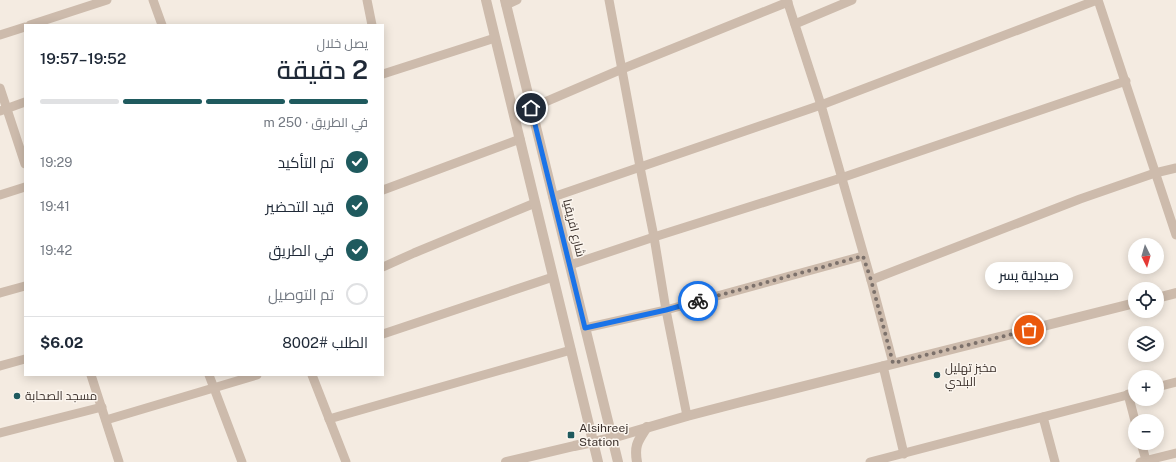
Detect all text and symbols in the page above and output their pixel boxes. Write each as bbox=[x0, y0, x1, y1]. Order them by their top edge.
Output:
text: يصل خلال bbox=[317, 36, 368, 51]
text: 19:52–19:57 bbox=[40, 50, 126, 67]
text: 2 دقيقة bbox=[277, 54, 368, 85]
pin bbox=[514, 91, 548, 125]
icon: home bbox=[520, 97, 542, 119]
text: في الطريق · 250 m bbox=[264, 115, 368, 130]
icon: check bbox=[346, 151, 368, 173]
text: تم التأكيد bbox=[278, 154, 334, 171]
text: 19:29 bbox=[40, 155, 72, 170]
icon: check bbox=[346, 195, 368, 217]
text: قيد التحضير bbox=[265, 198, 334, 215]
street label: شارع افريقيا bbox=[559, 198, 588, 259]
text: 19:41 bbox=[40, 199, 70, 214]
north arrow bbox=[1128, 238, 1164, 274]
map controls bbox=[1128, 238, 1164, 450]
icon: check bbox=[346, 239, 368, 261]
text: في الطريق bbox=[268, 242, 334, 259]
text: 19:42 bbox=[40, 243, 72, 258]
callout: صيدلية يسر bbox=[985, 262, 1073, 290]
text: صيدلية يسر bbox=[999, 268, 1059, 283]
courier bbox=[678, 281, 718, 321]
button: locate bbox=[1128, 282, 1164, 318]
text: تم التوصيل bbox=[268, 286, 334, 303]
icon: bike bbox=[687, 290, 709, 312]
pin bbox=[1012, 313, 1046, 347]
icon: bag bbox=[1018, 319, 1040, 341]
button: layers bbox=[1128, 326, 1164, 362]
text: $6.02 bbox=[40, 334, 83, 351]
text: الطلب #8002 bbox=[282, 334, 368, 351]
place label: مخبز تهليل البلدي bbox=[945, 361, 997, 392]
marker: مخبز تهليل البلدي bbox=[932, 370, 942, 380]
button: + bbox=[1128, 370, 1164, 406]
place label: مسجد الصحابة bbox=[25, 389, 97, 403]
marker: مسجد الصحابة bbox=[12, 391, 22, 401]
button: − bbox=[1128, 414, 1164, 450]
place label: Alsihreej Station bbox=[579, 421, 628, 449]
marker: Alsihreej Station bbox=[566, 430, 576, 440]

